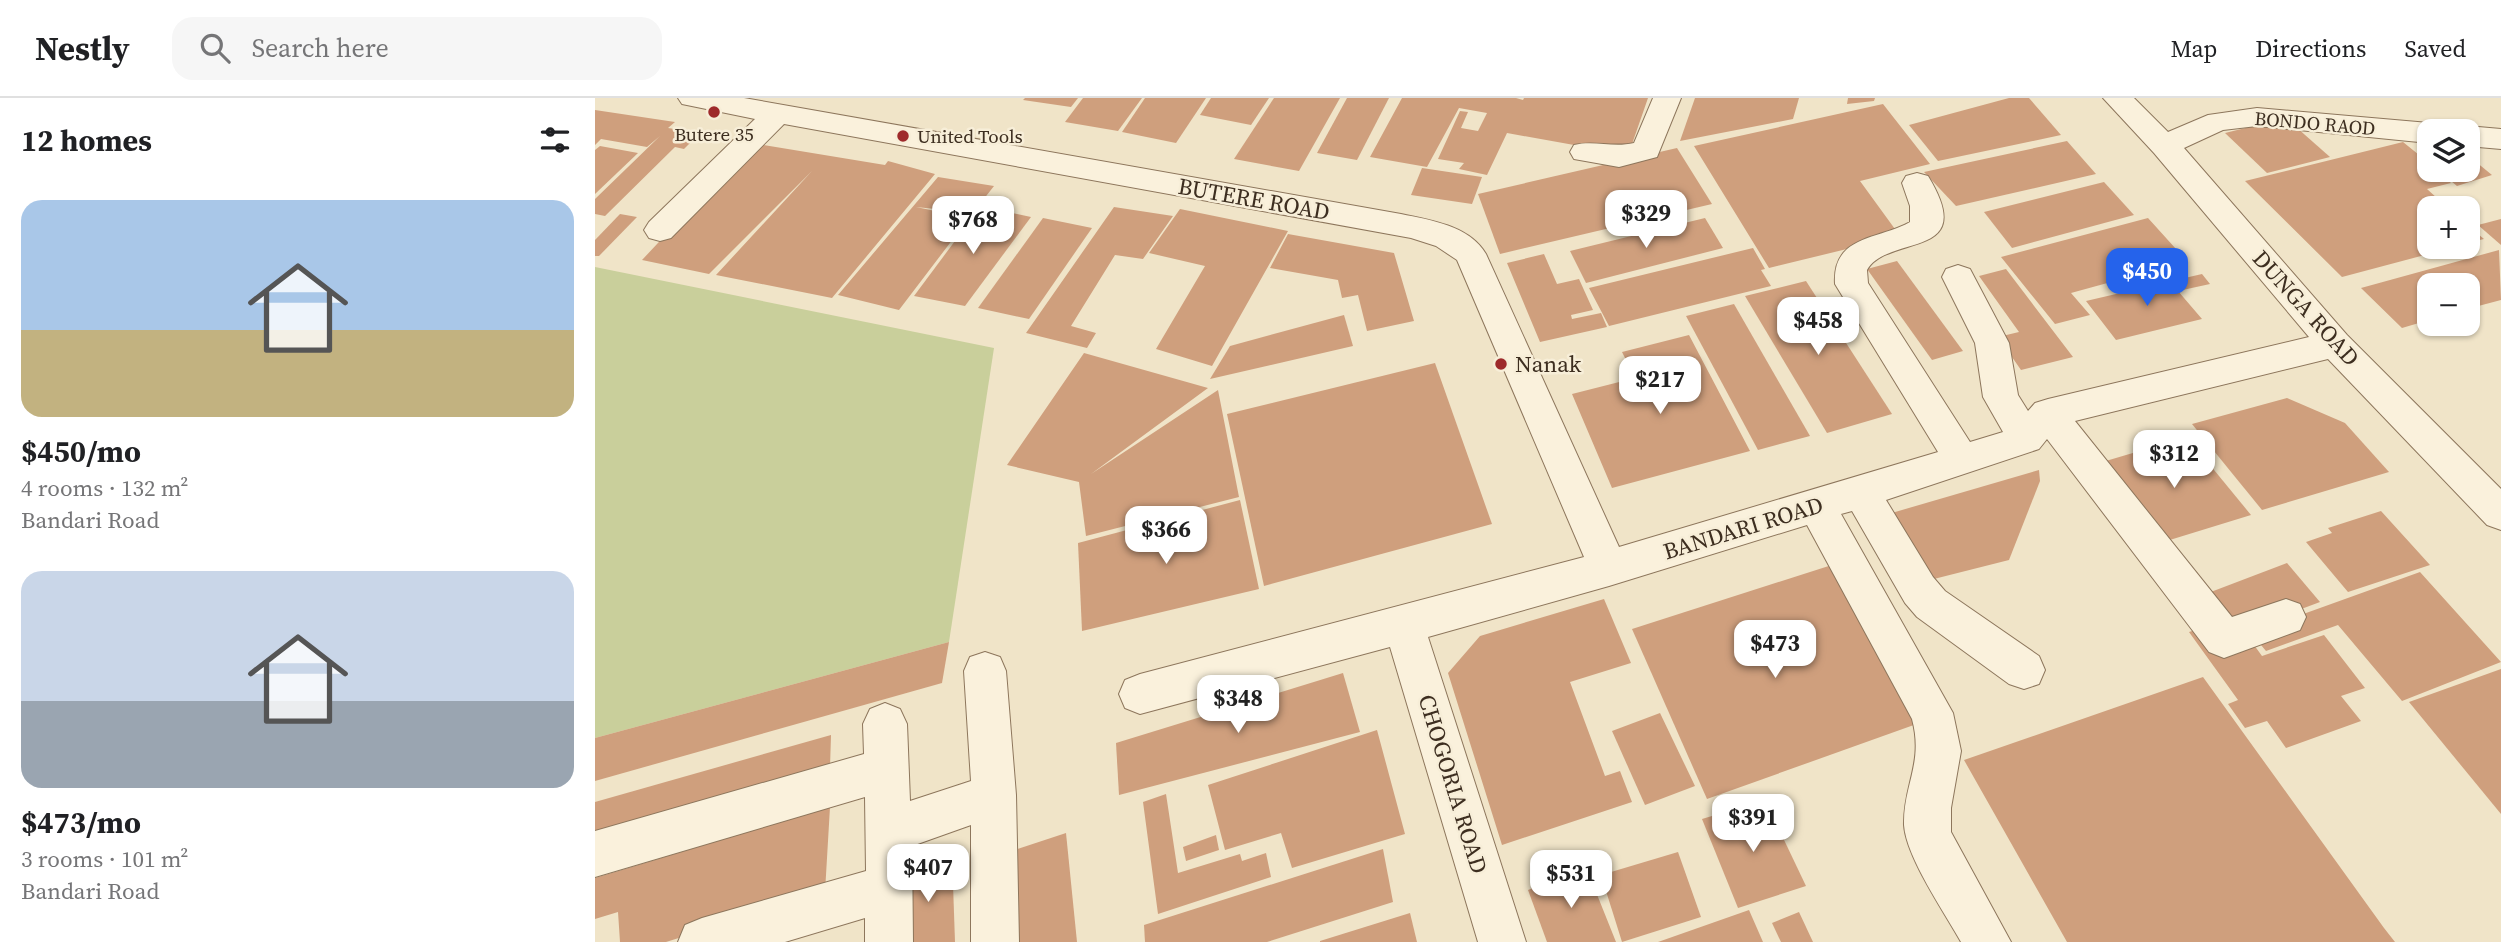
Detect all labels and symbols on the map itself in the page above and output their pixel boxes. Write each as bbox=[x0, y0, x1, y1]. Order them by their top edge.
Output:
marker: Butere 35 bbox=[706, 104, 722, 120]
street label: BONDO RAOD bbox=[2254, 105, 2376, 141]
place label: Butere 35 bbox=[674, 121, 754, 147]
place label: United Tools bbox=[917, 123, 1023, 149]
marker: United Tools bbox=[895, 128, 911, 144]
street label: BUTERE ROAD bbox=[1176, 170, 1332, 228]
pin: $329 bbox=[1605, 190, 1687, 250]
pin: $768 bbox=[932, 197, 1014, 256]
street label: DUNGA ROAD bbox=[2245, 243, 2367, 373]
pin: $450 bbox=[2106, 248, 2188, 308]
pin: $458 bbox=[1777, 298, 1859, 357]
place label: Nanak bbox=[1515, 348, 1582, 380]
marker: Nanak bbox=[1493, 356, 1509, 372]
pin: $217 bbox=[1619, 356, 1701, 416]
pin: $312 bbox=[2133, 430, 2215, 490]
street label: BANDARI ROAD bbox=[1659, 488, 1827, 568]
pin: $366 bbox=[1125, 506, 1207, 566]
pin: $473 bbox=[1734, 620, 1816, 680]
pin: $348 bbox=[1197, 676, 1279, 735]
street label: CHOGORIA ROAD bbox=[1411, 691, 1495, 877]
pin: $391 bbox=[1712, 794, 1794, 854]
pin: $407 bbox=[887, 844, 969, 904]
pin: $531 bbox=[1530, 850, 1612, 910]

